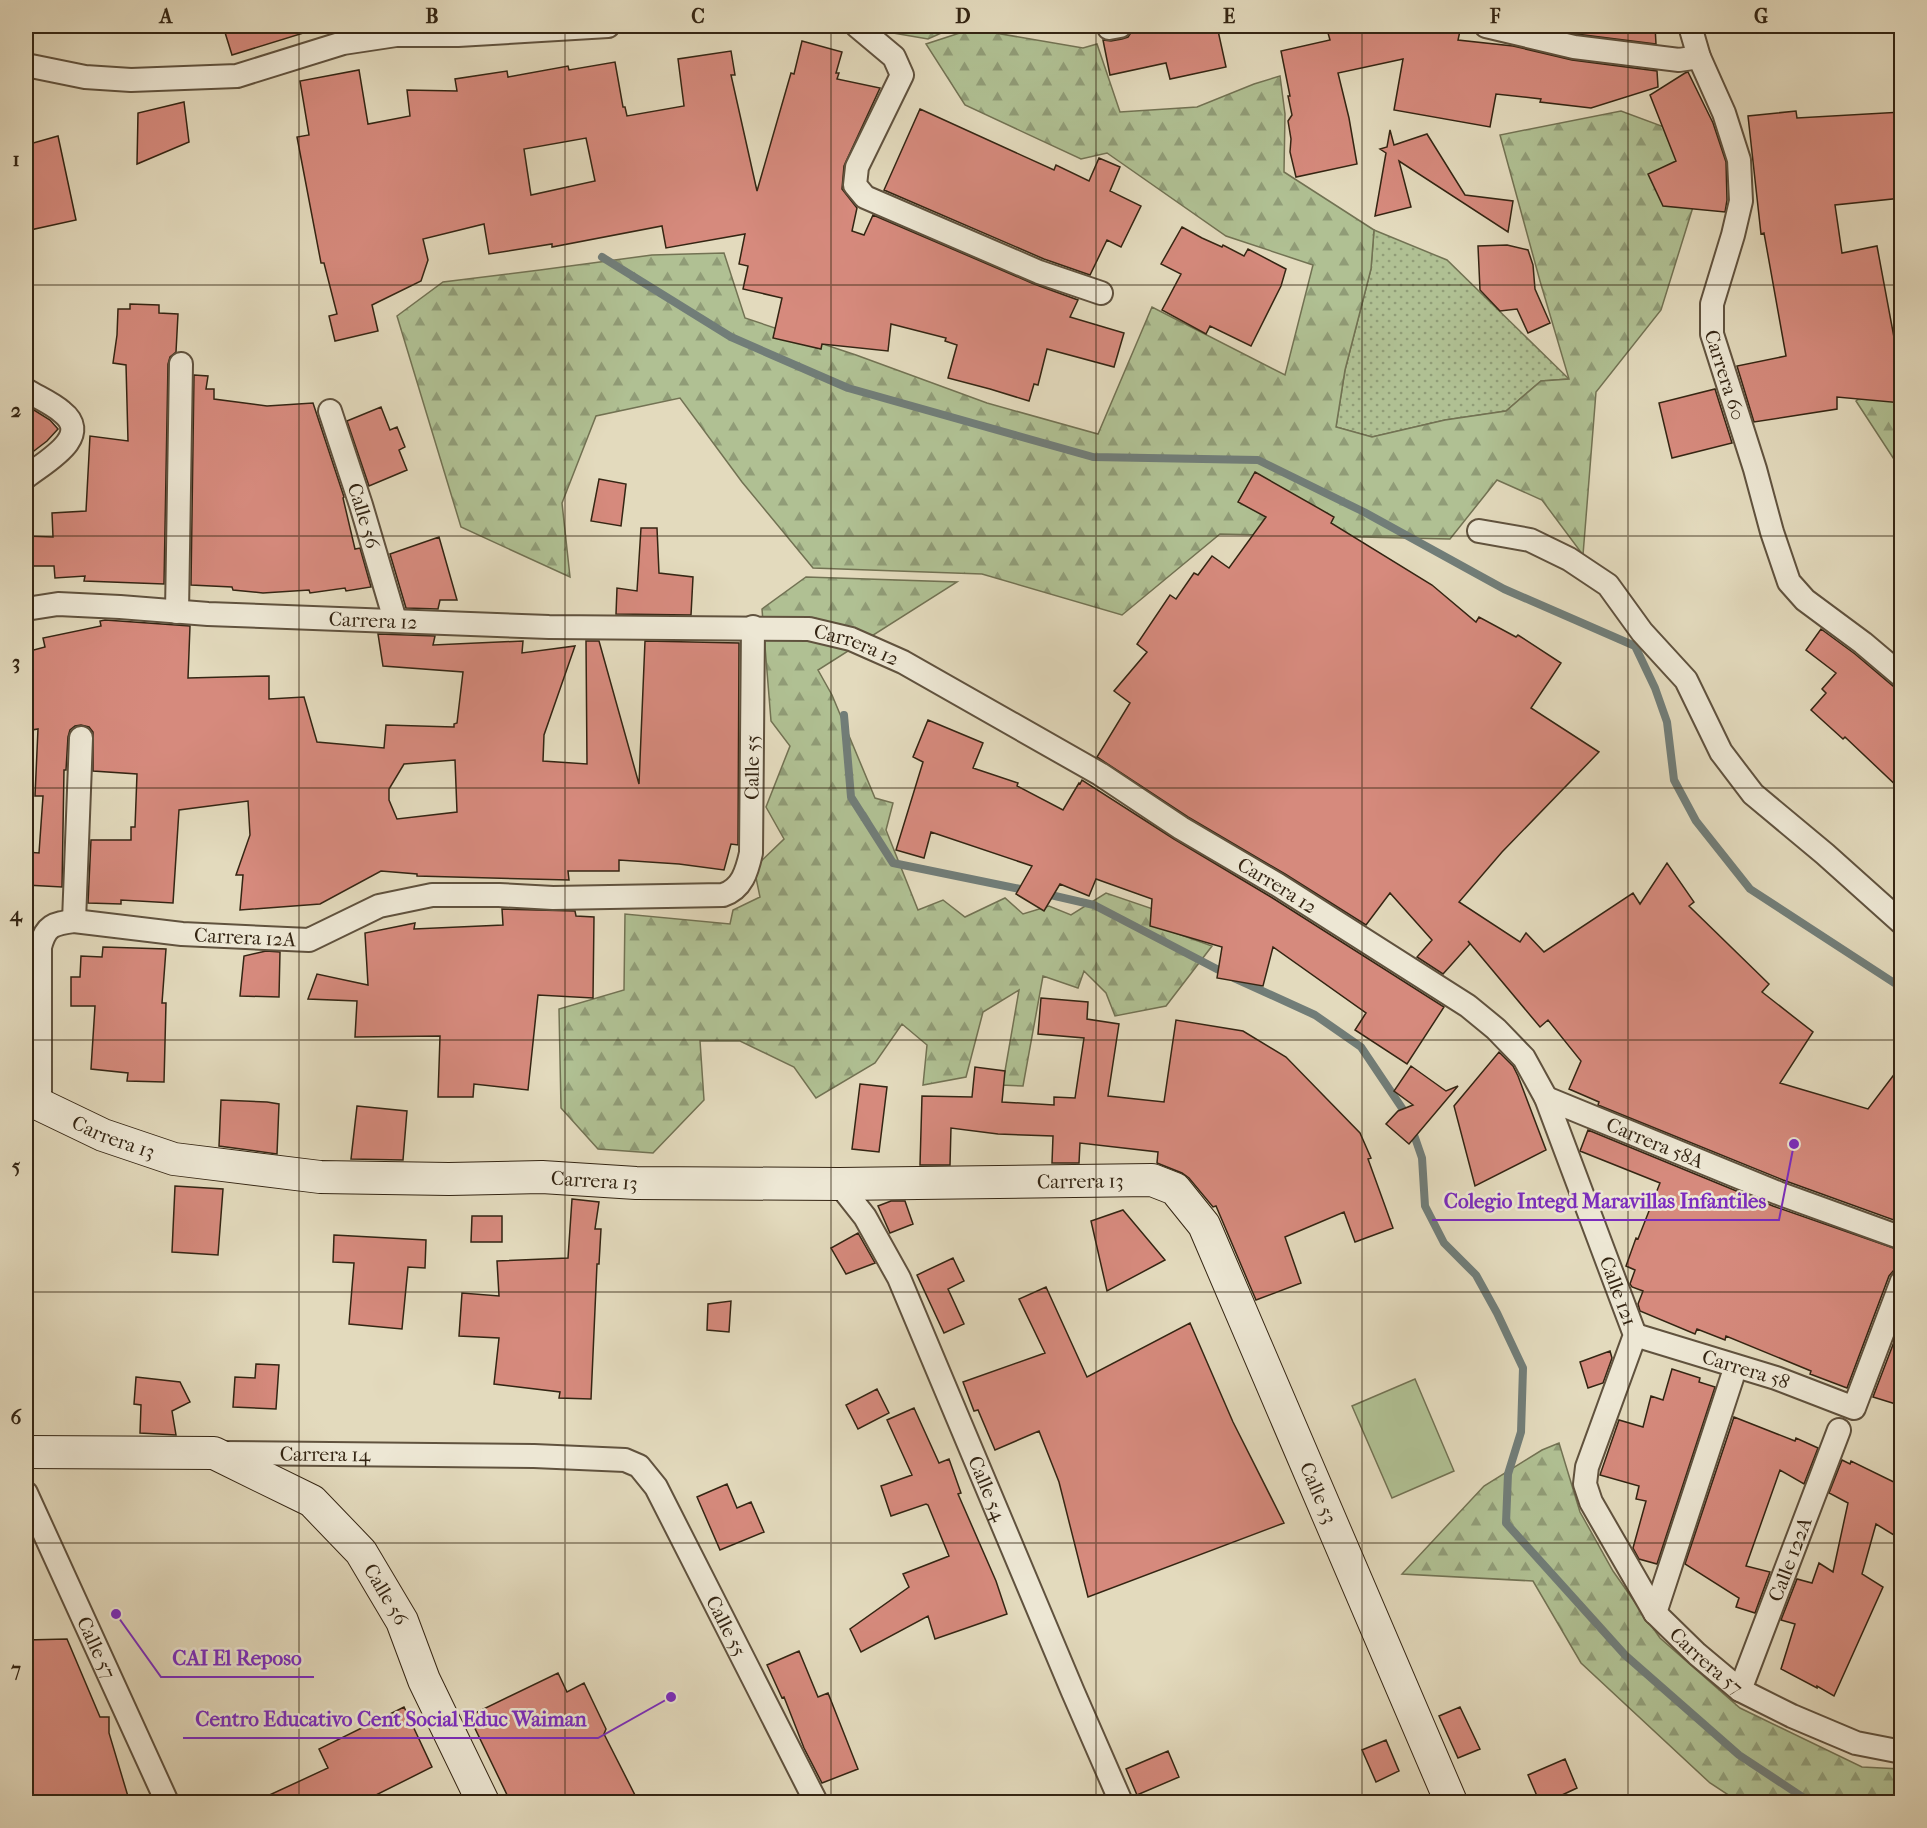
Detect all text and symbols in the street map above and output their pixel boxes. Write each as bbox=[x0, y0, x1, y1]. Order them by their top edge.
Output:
text: A bbox=[158, 5, 174, 28]
text: B bbox=[425, 5, 439, 28]
text: C bbox=[691, 5, 705, 28]
text: D bbox=[955, 5, 971, 28]
text: E bbox=[1223, 5, 1235, 28]
text: F bbox=[1489, 5, 1501, 28]
text: G bbox=[1754, 5, 1768, 28]
text: 1 bbox=[12, 148, 20, 171]
street label: Carrera 60 bbox=[1699, 327, 1750, 423]
text: 2 bbox=[11, 399, 21, 422]
street label: Calle 56 bbox=[343, 480, 384, 551]
street label: Carrera 12 bbox=[328, 608, 418, 634]
street label: Carrera 12 bbox=[812, 620, 902, 671]
text: 3 bbox=[12, 651, 20, 674]
street label: Calle 55 bbox=[740, 735, 764, 800]
street label: Carrera 12 bbox=[1233, 853, 1321, 919]
text: 4 bbox=[9, 903, 23, 927]
street label: Carrera 12A bbox=[193, 924, 297, 951]
street label: Carrera 13 bbox=[68, 1111, 158, 1164]
street label: Carrera 58A bbox=[1603, 1113, 1708, 1174]
text: 5 bbox=[12, 1155, 21, 1178]
street label: Carrera 13 bbox=[550, 1167, 638, 1195]
street label: Carrera 13 bbox=[1037, 1169, 1124, 1193]
callout: Colegio Integd Maravillas Infantiles bbox=[1432, 1181, 1779, 1220]
text: Colegio Integd Maravillas Infantiles bbox=[1444, 1189, 1766, 1213]
street label: Calle 121 bbox=[1594, 1253, 1641, 1329]
street label: Carrera 58 bbox=[1699, 1345, 1793, 1394]
text: 6 bbox=[11, 1406, 23, 1429]
street label: Carrera 14 bbox=[280, 1443, 372, 1466]
street label: Calle 54 bbox=[963, 1453, 1011, 1526]
street label: Calle 53 bbox=[1295, 1459, 1341, 1527]
street label: Calle 122A bbox=[1764, 1513, 1817, 1605]
street label: Calle 56 bbox=[359, 1560, 413, 1629]
street label: Calle 55 bbox=[701, 1592, 751, 1660]
street label: Calle 57 bbox=[72, 1613, 120, 1683]
street label: Carrera 57 bbox=[1665, 1623, 1748, 1700]
callout: CAI El Reposo bbox=[161, 1638, 314, 1677]
text: CAI El Reposo bbox=[172, 1646, 302, 1670]
text: 7 bbox=[10, 1658, 21, 1681]
callout: Centro Educativo Cent Social Educ Waiman bbox=[183, 1699, 598, 1738]
text: Centro Educativo Cent Social Educ Waiman bbox=[195, 1707, 587, 1731]

